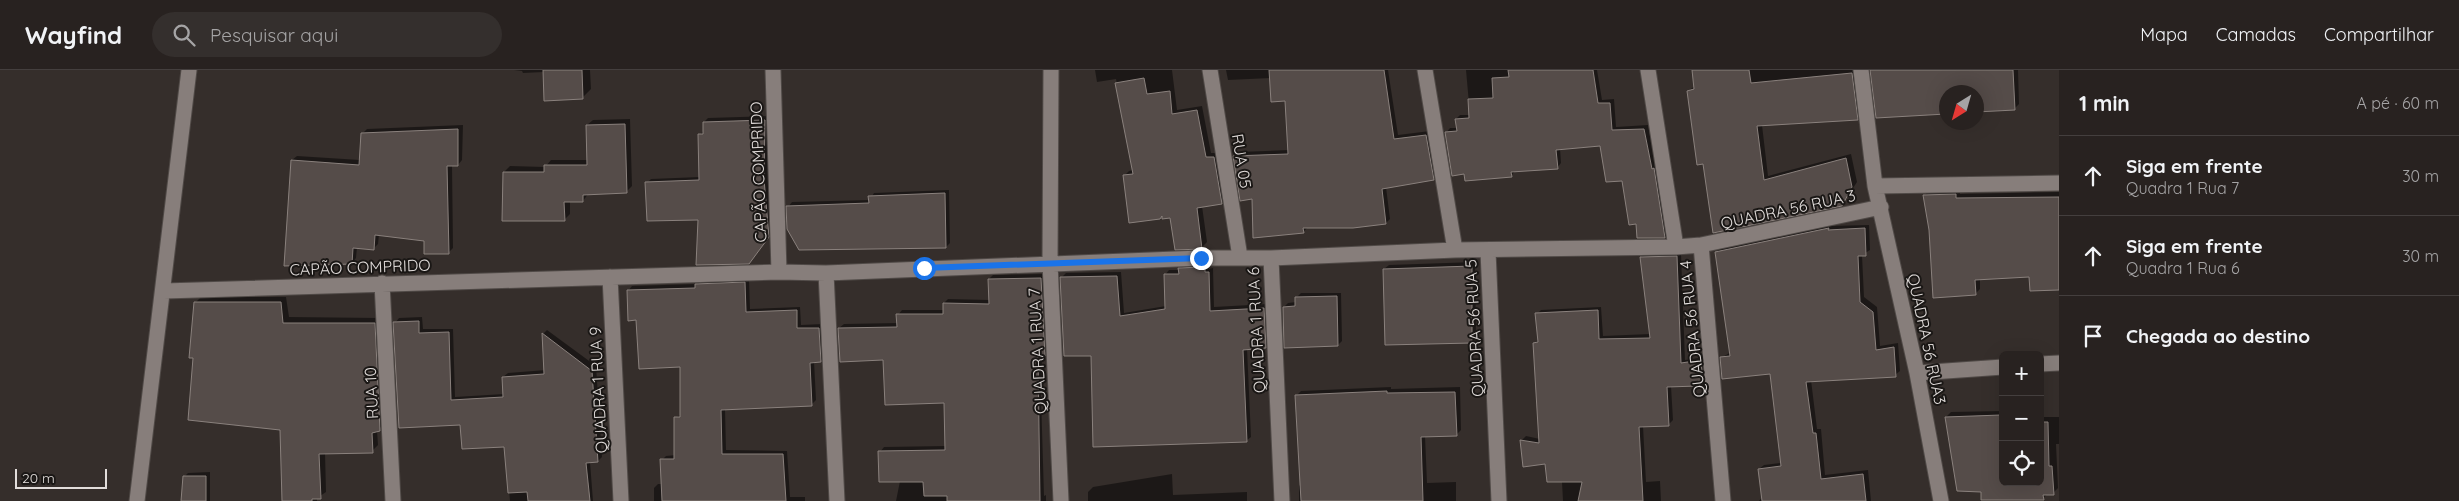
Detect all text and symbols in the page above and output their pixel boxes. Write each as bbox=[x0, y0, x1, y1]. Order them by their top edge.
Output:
search box bbox=[152, 12, 502, 57]
text: Wayfind bbox=[25, 20, 122, 50]
icon: search bbox=[170, 21, 198, 49]
text: Pesquisar aqui bbox=[210, 23, 338, 47]
text: Mapa bbox=[2140, 23, 2188, 46]
text: Camadas bbox=[2216, 23, 2296, 46]
text: Compartilhar bbox=[2324, 23, 2434, 46]
north arrow bbox=[1939, 85, 1984, 130]
text: 1 min bbox=[2079, 90, 2130, 116]
text: A pé · 60 m bbox=[2357, 93, 2439, 113]
street label: CAPÃO COMPRIDO bbox=[746, 101, 770, 243]
street label: RUA 05 bbox=[1228, 132, 1256, 190]
text: Siga em frente bbox=[2126, 154, 2263, 178]
icon: ahead bbox=[2079, 162, 2107, 190]
text: 30 m bbox=[2402, 166, 2439, 186]
text: Quadra 1 Rua 7 bbox=[2126, 178, 2239, 198]
street label: QUADRA 56 RUA 3 bbox=[1719, 185, 1857, 233]
text: Siga em frente bbox=[2126, 234, 2263, 258]
icon: ahead bbox=[2079, 242, 2107, 270]
text: 30 m bbox=[2402, 246, 2439, 266]
route end bbox=[1190, 247, 1213, 270]
street label: CAPÃO COMPRIDO bbox=[289, 255, 431, 279]
route start bbox=[913, 257, 936, 280]
text: Quadra 1 Rua 6 bbox=[2126, 258, 2240, 278]
street label: QUADRA 56 RUA 5 bbox=[1460, 259, 1488, 397]
street label: QUADRA 56 RUA 4 bbox=[1675, 259, 1709, 399]
street label: QUADRA 1 RUA 6 bbox=[1243, 266, 1269, 394]
street label: QUADRA 56 RUA3 bbox=[1903, 272, 1951, 406]
street label: QUADRA 1 RUA 7 bbox=[1024, 288, 1050, 414]
icon: arrive bbox=[2079, 322, 2107, 350]
text: Chegada ao destino bbox=[2126, 324, 2310, 348]
street label: QUADRA 1 RUA 9 bbox=[585, 326, 611, 454]
map controls bbox=[1999, 351, 2044, 486]
button: + bbox=[1999, 351, 2044, 396]
street label: RUA 10 bbox=[360, 366, 382, 420]
button: − bbox=[1999, 396, 2044, 441]
button: locate bbox=[1999, 441, 2044, 486]
scale bar bbox=[15, 466, 108, 489]
text: 20 m bbox=[22, 469, 55, 487]

